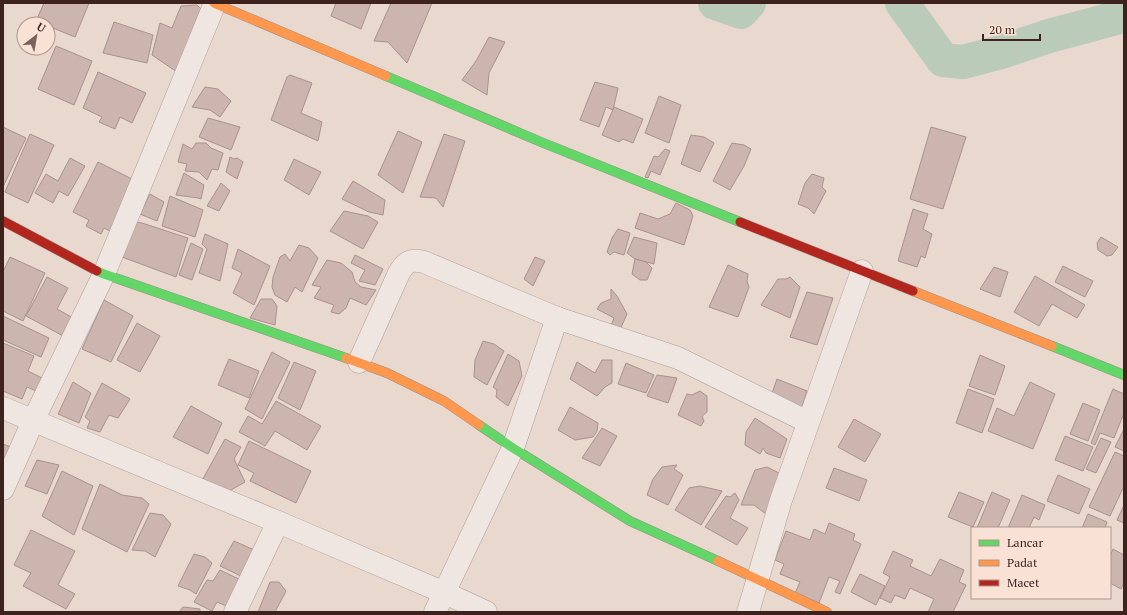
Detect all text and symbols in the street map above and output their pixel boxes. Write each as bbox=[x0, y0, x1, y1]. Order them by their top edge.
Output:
north arrow bbox=[16, 16, 56, 56]
scale bar bbox=[983, 16, 1040, 42]
text: U bbox=[34, 19, 48, 36]
text: 20 m bbox=[989, 22, 1016, 37]
legend bbox=[971, 527, 1111, 599]
text: Lancar bbox=[1007, 535, 1043, 550]
text: Padat bbox=[1007, 555, 1038, 570]
text: Macet bbox=[1007, 575, 1040, 590]

